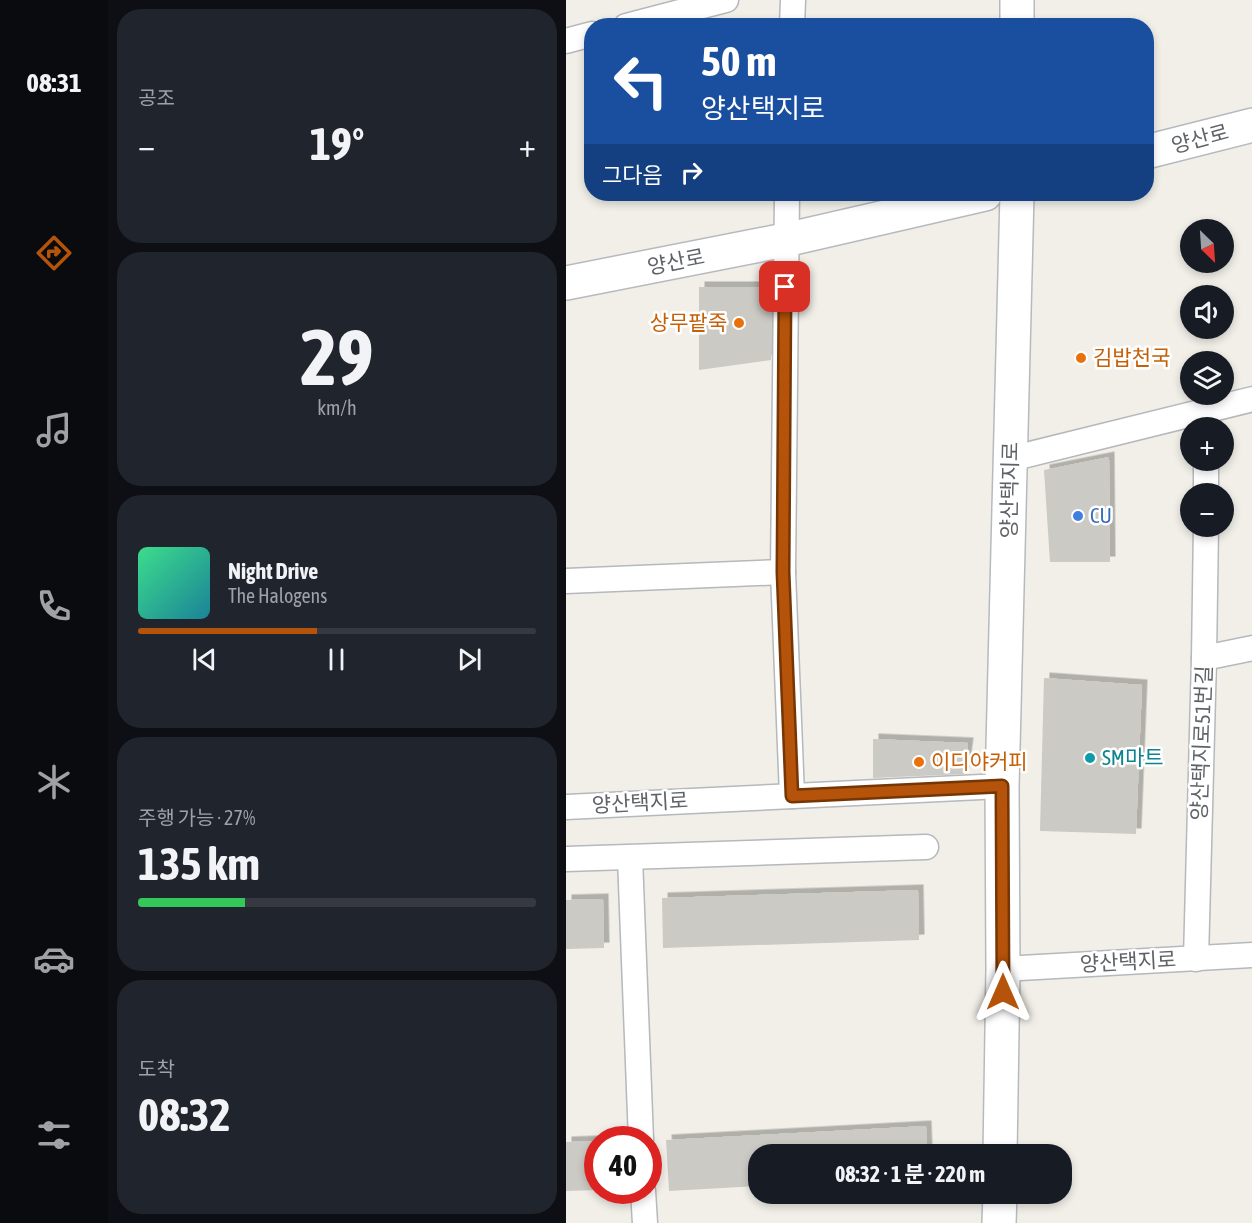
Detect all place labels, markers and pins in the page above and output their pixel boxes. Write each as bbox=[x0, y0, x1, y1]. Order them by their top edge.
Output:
pin bbox=[759, 261, 810, 312]
place label: 상무팥죽 bbox=[650, 310, 727, 334]
marker: 상무팥죽 bbox=[732, 316, 746, 330]
place label: 김밥천국 bbox=[1093, 345, 1170, 369]
marker: 김밥천국 bbox=[1074, 351, 1088, 365]
place label: CU bbox=[1090, 503, 1112, 527]
marker: CU bbox=[1071, 509, 1085, 523]
place label: SM마트 bbox=[1102, 745, 1164, 769]
place label: 이디야커피 bbox=[931, 749, 1028, 773]
marker: SM마트 bbox=[1083, 751, 1097, 765]
marker: 이디야커피 bbox=[912, 755, 926, 769]

